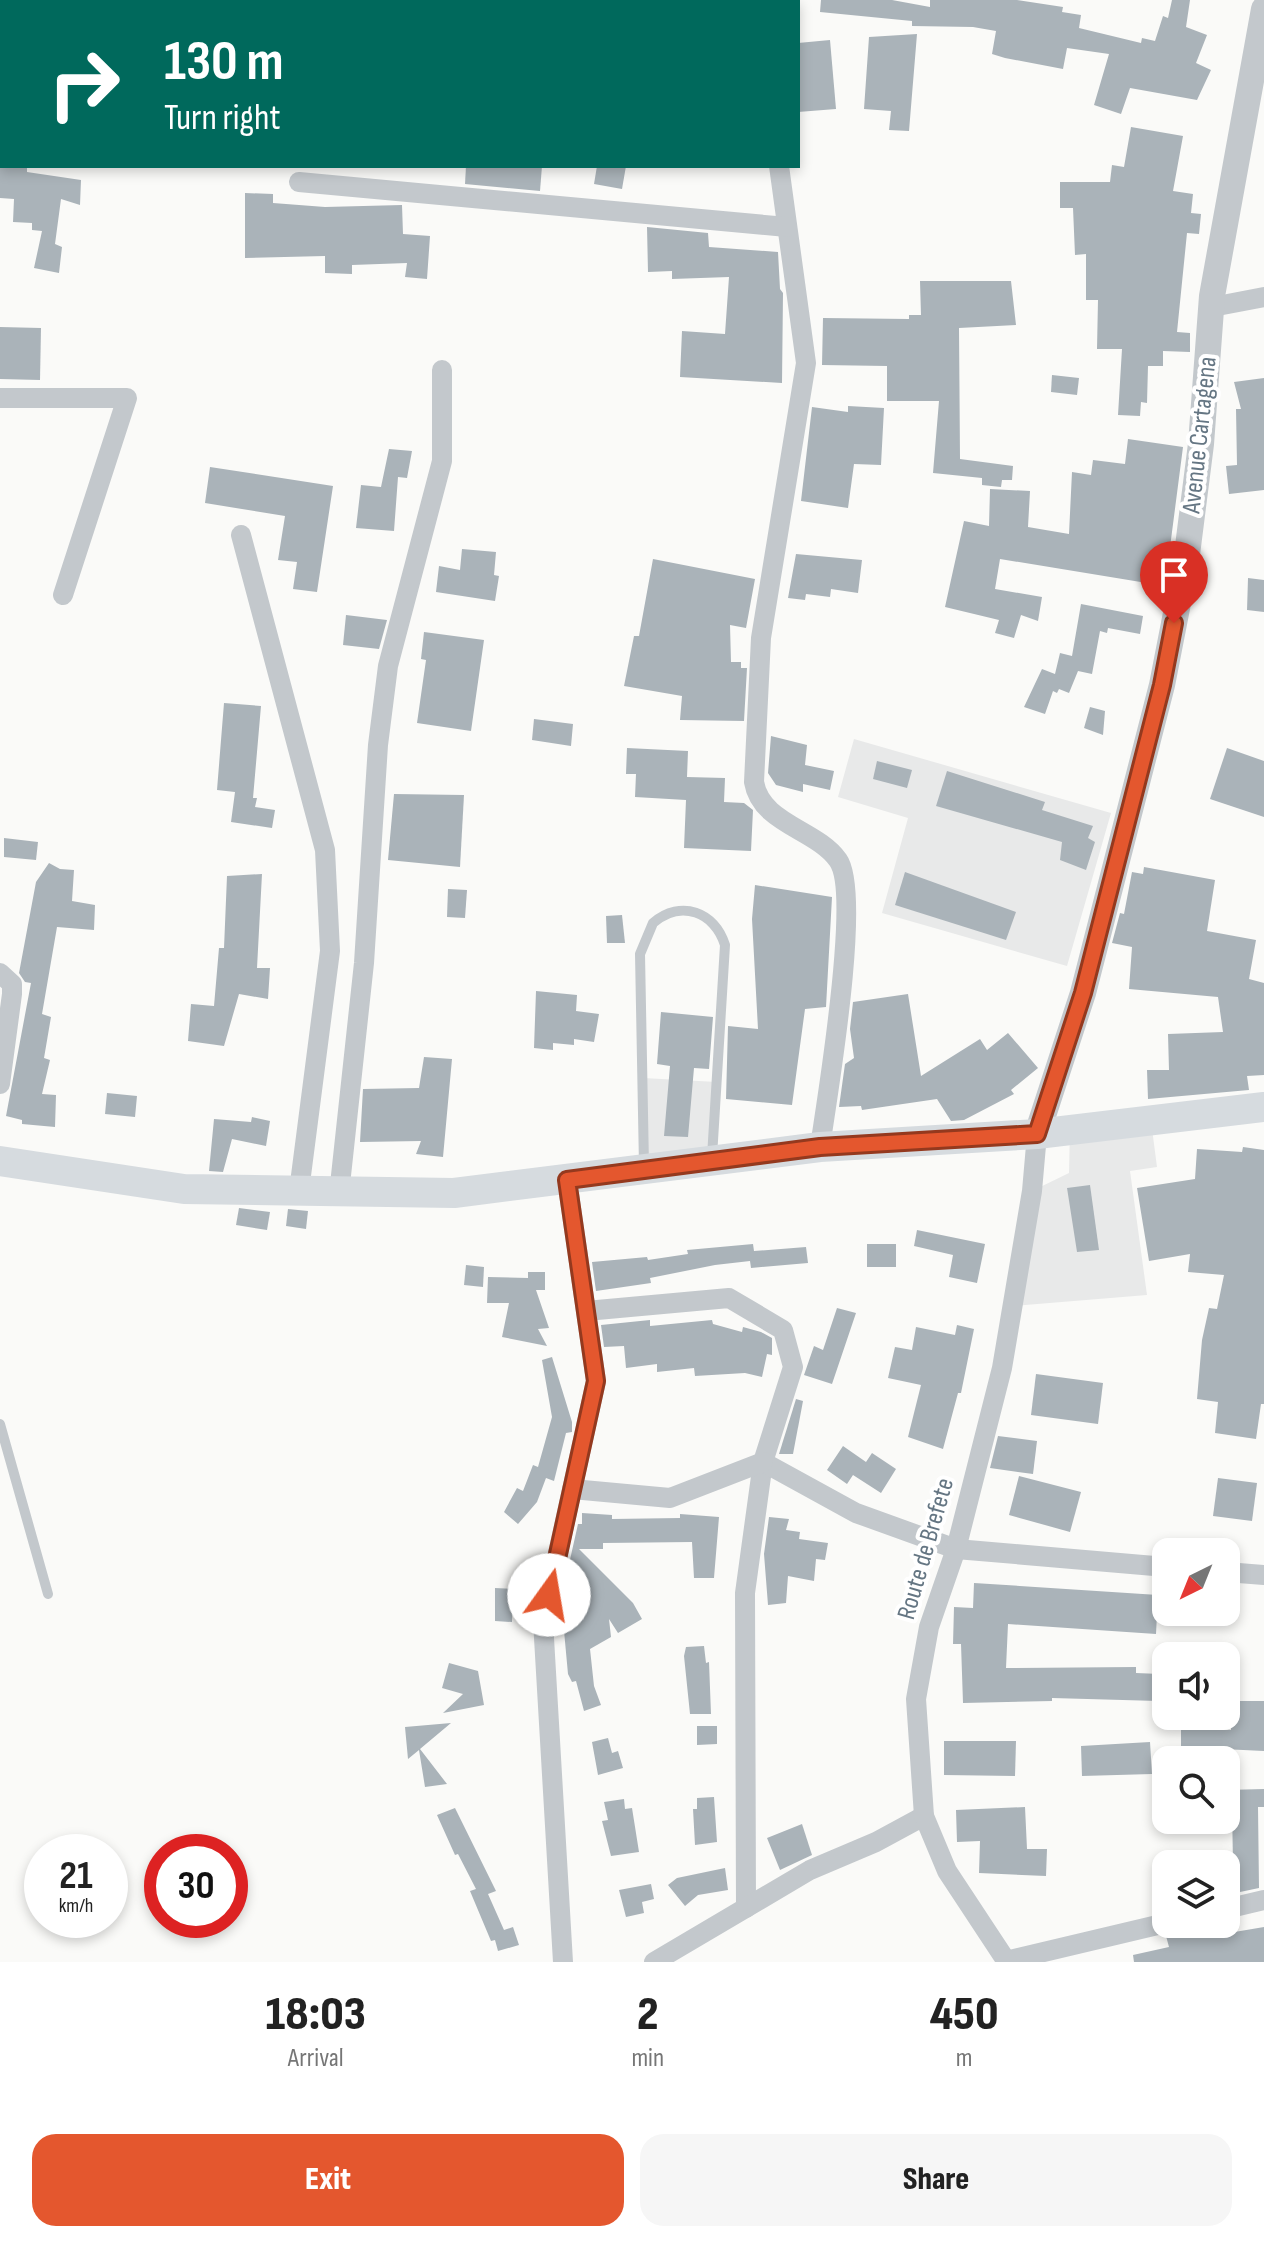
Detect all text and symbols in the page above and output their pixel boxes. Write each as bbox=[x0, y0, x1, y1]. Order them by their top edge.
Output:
text: 130 m bbox=[164, 29, 284, 96]
icon: right bbox=[32, 32, 136, 136]
text: Turn right bbox=[164, 97, 281, 140]
street label: Avenue Cartagena bbox=[1176, 355, 1224, 516]
pin bbox=[1140, 541, 1208, 623]
icon: arrive bbox=[1152, 553, 1196, 597]
street label: Route de Brefete bbox=[891, 1475, 961, 1623]
north arrow bbox=[1152, 1538, 1240, 1626]
map controls bbox=[1152, 1538, 1240, 1938]
position arrow bbox=[507, 1553, 591, 1637]
button: sound bbox=[1152, 1642, 1240, 1730]
button: search bbox=[1152, 1746, 1240, 1834]
speed limit sign: 30 bbox=[144, 1834, 248, 1938]
button: layers bbox=[1152, 1850, 1240, 1938]
text: 21 bbox=[59, 1852, 93, 1900]
text: km/h bbox=[59, 1894, 93, 1918]
text: 18:03 bbox=[266, 1986, 366, 2043]
text: 2 bbox=[637, 1986, 659, 2043]
text: 450 bbox=[930, 1986, 998, 2043]
text: Arrival bbox=[288, 2043, 344, 2074]
text: min bbox=[631, 2043, 664, 2074]
text: m bbox=[956, 2043, 972, 2074]
button: Exit bbox=[32, 2134, 624, 2226]
button: Share bbox=[640, 2134, 1232, 2226]

